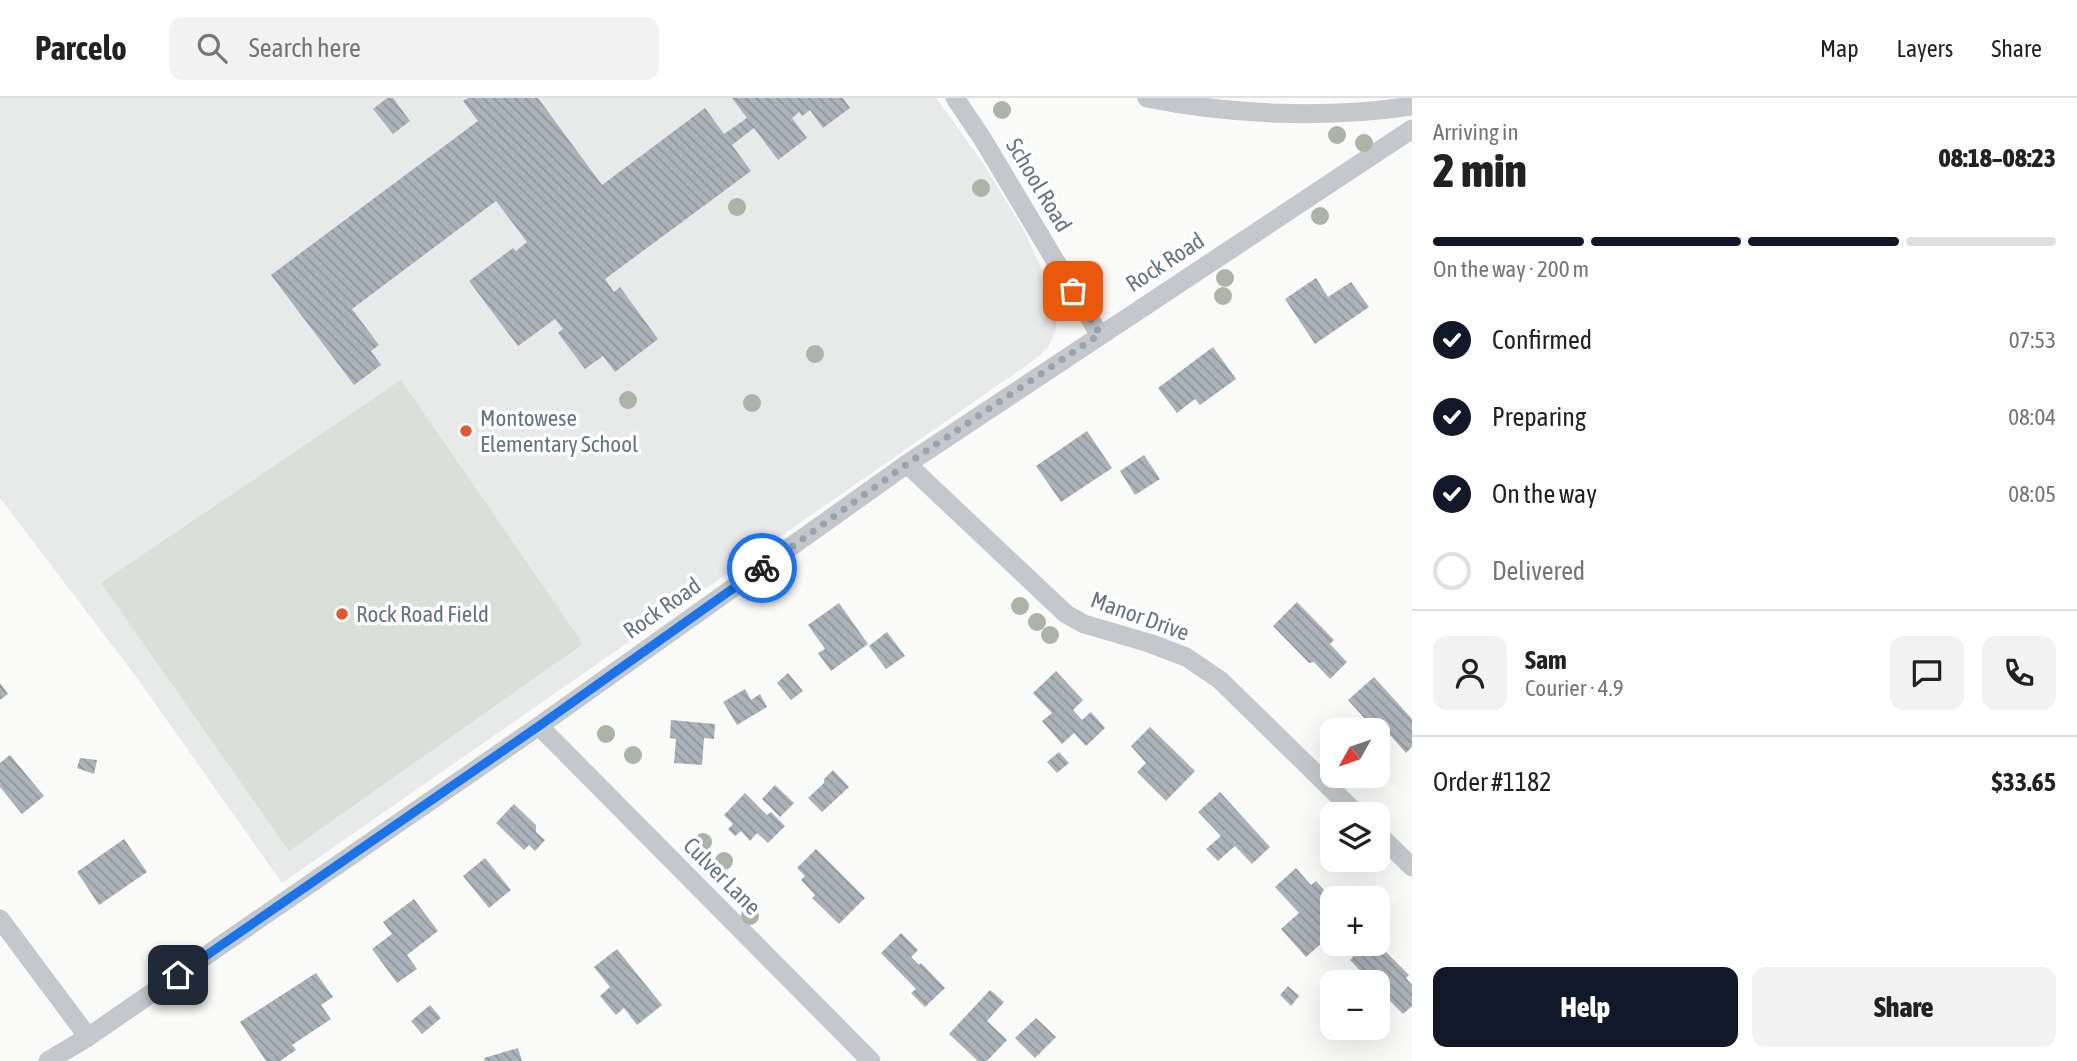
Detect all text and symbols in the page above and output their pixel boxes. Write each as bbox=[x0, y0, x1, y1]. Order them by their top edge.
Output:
search box bbox=[169, 17, 659, 80]
text: Parcelo bbox=[35, 29, 127, 67]
icon: search bbox=[193, 29, 231, 67]
text: Search here bbox=[249, 33, 361, 63]
text: Map bbox=[1820, 35, 1859, 62]
text: Layers bbox=[1897, 35, 1953, 62]
text: Share bbox=[1991, 35, 2042, 62]
text: Arriving in bbox=[1433, 119, 1519, 145]
street label: School Road bbox=[1001, 134, 1077, 236]
text: 08:18–08:23 bbox=[1939, 143, 2056, 173]
text: 2 min bbox=[1433, 144, 1527, 197]
street label: Rock Road bbox=[1121, 227, 1209, 297]
text: On the way · 200 m bbox=[1433, 256, 1589, 282]
pin bbox=[1043, 261, 1103, 321]
icon: bag bbox=[1054, 272, 1092, 310]
icon: check bbox=[1433, 321, 1471, 359]
text: Confirmed bbox=[1492, 325, 1592, 355]
text: 07:53 bbox=[2009, 327, 2056, 353]
icon: check bbox=[1433, 398, 1471, 436]
text: Preparing bbox=[1492, 402, 1586, 432]
text: 08:04 bbox=[2008, 404, 2056, 430]
place label: Montowese Elementary School bbox=[480, 405, 638, 457]
marker: Montowese Elementary School bbox=[458, 423, 474, 439]
icon: check bbox=[1433, 475, 1471, 513]
text: On the way bbox=[1492, 479, 1597, 509]
text: 08:05 bbox=[2008, 481, 2056, 507]
courier bbox=[727, 533, 797, 603]
icon: bike bbox=[743, 549, 781, 587]
text: Delivered bbox=[1492, 556, 1585, 586]
street label: Rock Road bbox=[619, 572, 705, 644]
street label: Manor Drive bbox=[1087, 586, 1193, 646]
place label: Rock Road Field bbox=[356, 601, 489, 627]
marker: Rock Road Field bbox=[334, 606, 350, 622]
button: person bbox=[1433, 636, 1507, 710]
button: chat bbox=[1890, 636, 1964, 710]
button: phone bbox=[1982, 636, 2056, 710]
text: Sam bbox=[1525, 645, 1567, 675]
text: Courier · 4.9 bbox=[1525, 675, 1624, 701]
north arrow bbox=[1320, 718, 1390, 788]
map controls bbox=[1320, 718, 1390, 1040]
text: Order #1182 bbox=[1433, 767, 1552, 797]
text: $33.65 bbox=[1992, 767, 2056, 797]
button: layers bbox=[1320, 802, 1390, 872]
street label: Culver Lane bbox=[678, 832, 766, 920]
button: + bbox=[1320, 886, 1390, 956]
pin bbox=[148, 945, 208, 1005]
icon: home bbox=[159, 956, 197, 994]
button: Help bbox=[1433, 967, 1738, 1047]
button: Share bbox=[1752, 967, 2056, 1047]
button: − bbox=[1320, 970, 1390, 1040]

